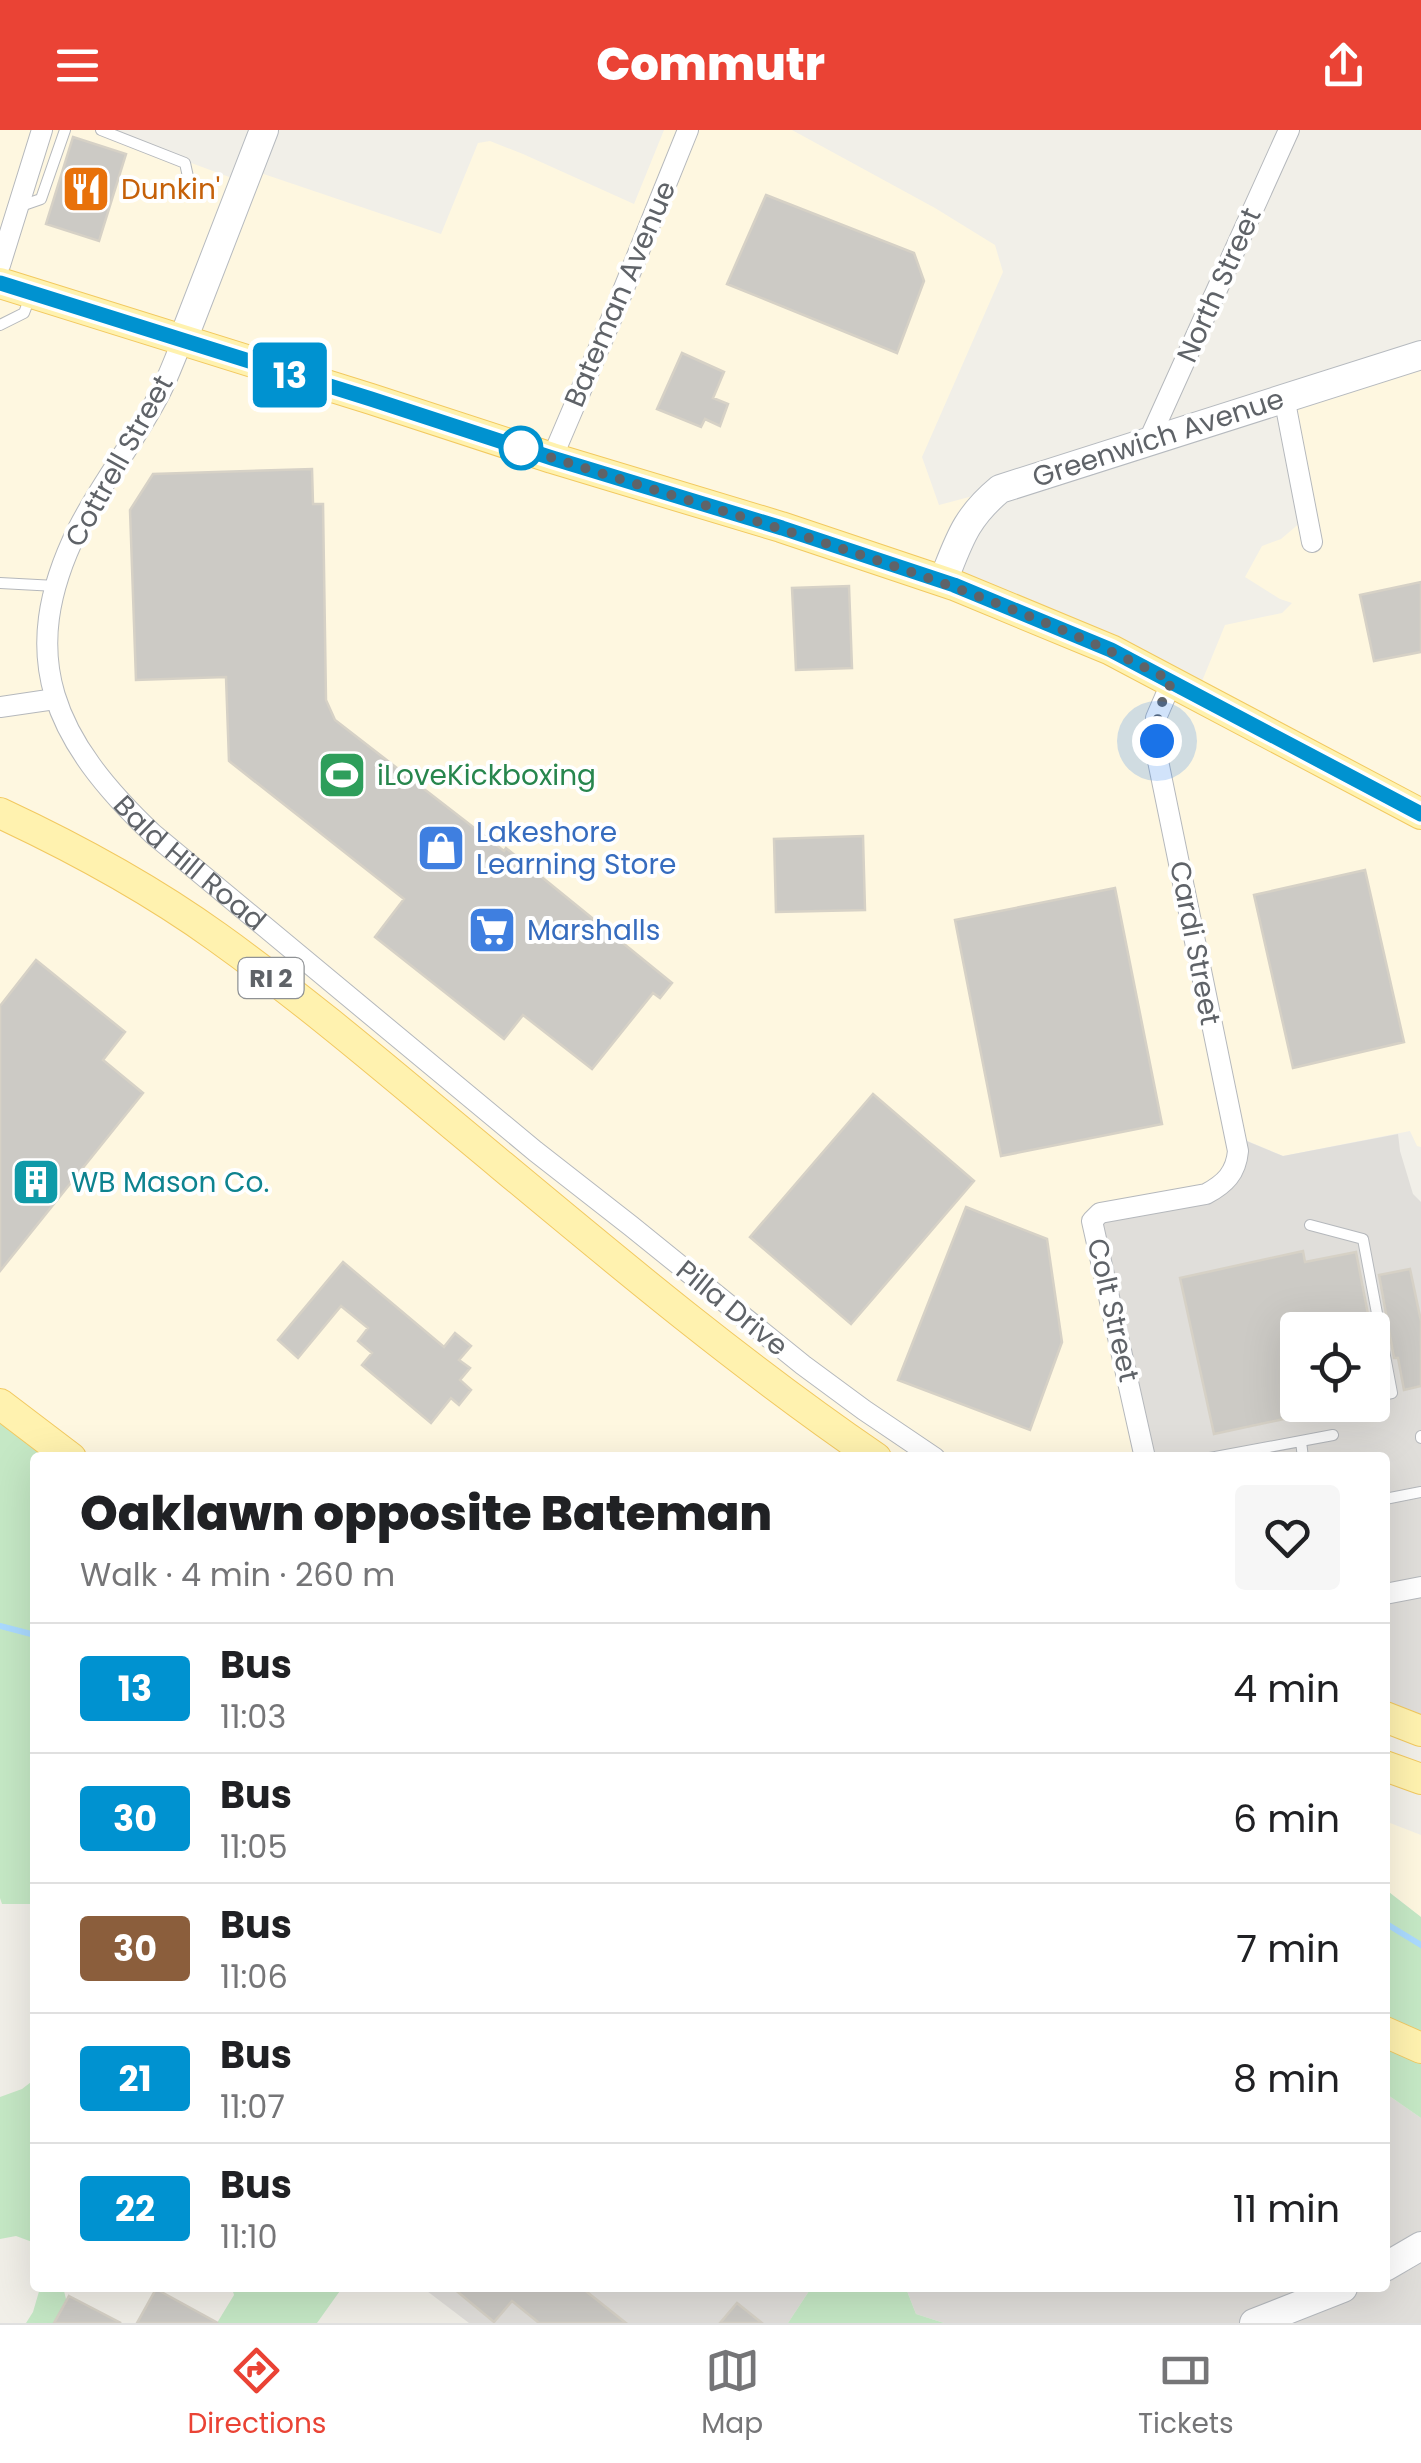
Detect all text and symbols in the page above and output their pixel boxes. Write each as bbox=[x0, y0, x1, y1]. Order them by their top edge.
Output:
text: Commutr bbox=[596, 33, 825, 96]
icon: menu bbox=[50, 38, 105, 93]
icon: share bbox=[1316, 38, 1371, 93]
restaurant icon: Dunkin' bbox=[60, 163, 112, 215]
place label: Dunkin' bbox=[121, 170, 220, 209]
street label: Bateman Avenue bbox=[555, 175, 685, 413]
street label: North Street bbox=[1168, 201, 1270, 369]
line badge: 13 bbox=[245, 342, 335, 408]
text: 13 bbox=[273, 351, 307, 400]
street label: Cottrell Street bbox=[56, 368, 182, 554]
street label: Greenwich Avenue bbox=[1027, 379, 1289, 497]
unlabelled marker bbox=[500, 427, 542, 469]
your location bbox=[1132, 716, 1182, 766]
sports icon: iLoveKickboxing bbox=[316, 749, 368, 801]
place label: iLoveKickboxing bbox=[377, 756, 596, 795]
street label: Bald Hill Road bbox=[105, 786, 274, 939]
place label: Lakeshore Learning Store bbox=[476, 813, 676, 884]
shop icon: Lakeshore Learning Store bbox=[415, 822, 467, 874]
street label: Cardi Street bbox=[1160, 858, 1230, 1028]
supermarket icon: Marshalls bbox=[466, 904, 518, 956]
place label: Marshalls bbox=[527, 911, 660, 950]
road number: RI 2 bbox=[238, 958, 304, 998]
building icon: WB Mason Co. bbox=[10, 1156, 62, 1208]
place label: WB Mason Co. bbox=[71, 1163, 269, 1202]
street label: Colt Street bbox=[1078, 1234, 1148, 1386]
street label: Pilla Drive bbox=[668, 1251, 796, 1365]
map controls bbox=[1280, 1312, 1390, 1422]
button: locate bbox=[1280, 1312, 1390, 1422]
text: Oaklawn opposite Bateman bbox=[80, 1480, 772, 1547]
button: heart bbox=[1235, 1485, 1340, 1590]
text: Walk · 4 min · 260 m bbox=[80, 1552, 395, 1597]
text: Bus bbox=[220, 1638, 292, 1691]
text: 4 min bbox=[1233, 1662, 1340, 1715]
text: 13 bbox=[118, 1664, 152, 1713]
text: 11:03 bbox=[220, 1694, 286, 1739]
text: Bus bbox=[220, 1768, 292, 1821]
text: 6 min bbox=[1233, 1792, 1340, 1845]
text: 30 bbox=[113, 1794, 157, 1843]
text: 11:05 bbox=[220, 1824, 288, 1869]
text: Bus bbox=[220, 1898, 292, 1951]
text: 7 min bbox=[1236, 1922, 1340, 1975]
text: 30 bbox=[113, 1924, 157, 1973]
text: 11:06 bbox=[220, 1954, 288, 1999]
text: Bus bbox=[220, 2028, 292, 2081]
text: 8 min bbox=[1233, 2052, 1340, 2105]
text: 21 bbox=[118, 2054, 152, 2103]
text: 11:07 bbox=[220, 2084, 285, 2129]
text: Bus bbox=[220, 2158, 292, 2211]
text: 11 min bbox=[1233, 2182, 1340, 2235]
text: 22 bbox=[115, 2184, 155, 2233]
text: 11:10 bbox=[220, 2214, 278, 2259]
tab: Directions bbox=[187, 2343, 326, 2445]
tab: Map bbox=[701, 2343, 763, 2445]
tab: Tickets bbox=[1138, 2343, 1234, 2445]

